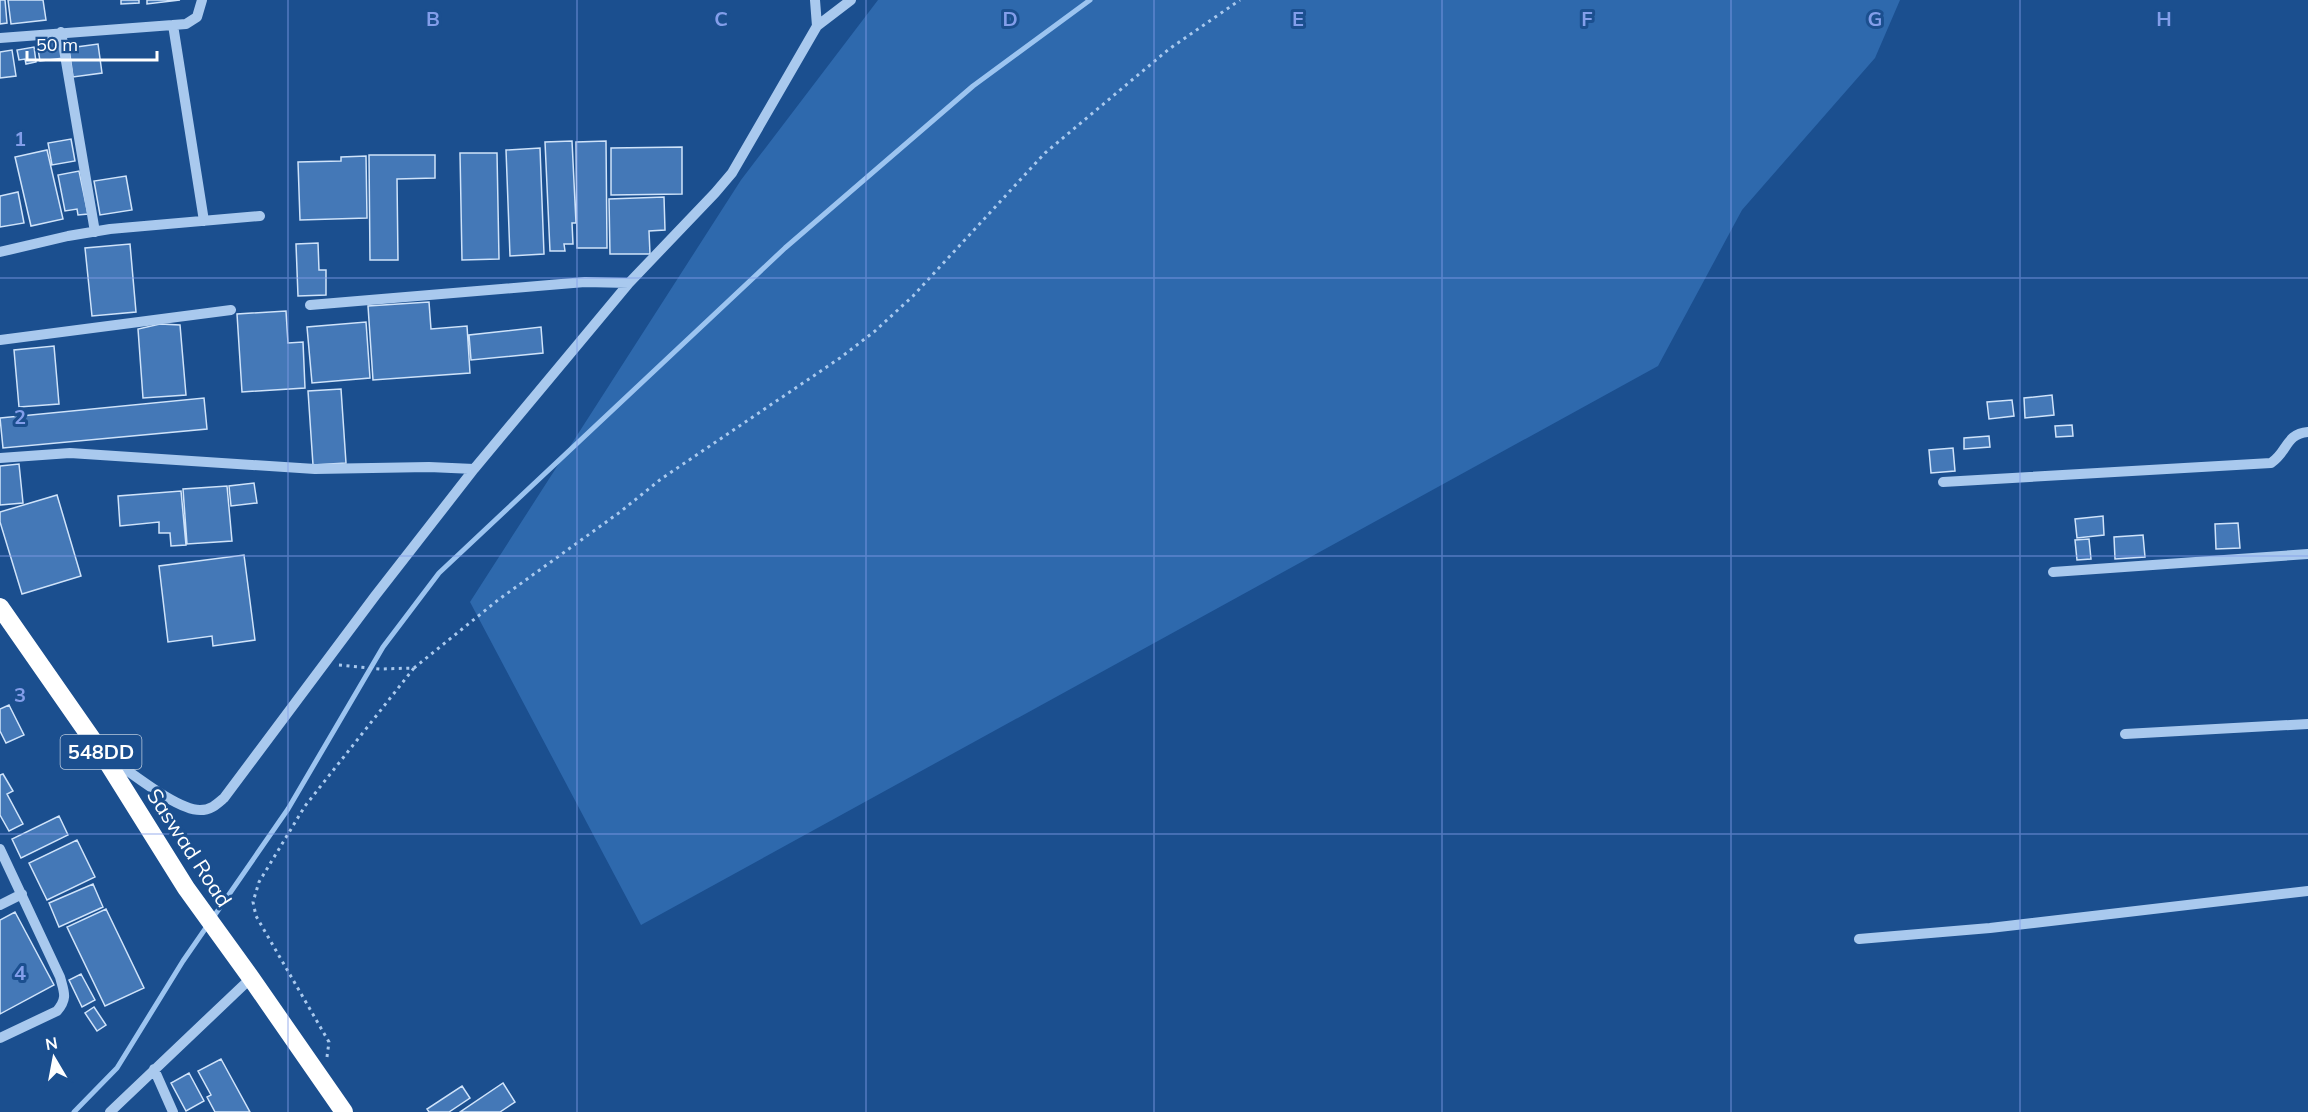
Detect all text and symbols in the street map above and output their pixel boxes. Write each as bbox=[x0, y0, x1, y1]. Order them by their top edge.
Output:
text: B bbox=[426, 6, 440, 31]
text: C bbox=[714, 6, 728, 31]
text: D bbox=[1002, 6, 1018, 31]
text: E bbox=[1292, 6, 1304, 31]
text: F bbox=[1581, 6, 1593, 31]
text: G bbox=[1868, 6, 1882, 31]
text: H bbox=[2156, 6, 2172, 31]
scale bar bbox=[27, 24, 158, 62]
text: 50 m bbox=[36, 33, 78, 56]
text: 1 bbox=[14, 126, 26, 151]
text: 2 bbox=[14, 404, 26, 429]
text: 3 bbox=[14, 682, 26, 707]
road number: 548DD bbox=[60, 735, 142, 769]
street label: Saswad Road bbox=[142, 783, 238, 912]
text: 4 bbox=[14, 960, 26, 985]
north arrow bbox=[24, 1028, 84, 1088]
text: N bbox=[44, 1032, 59, 1054]

